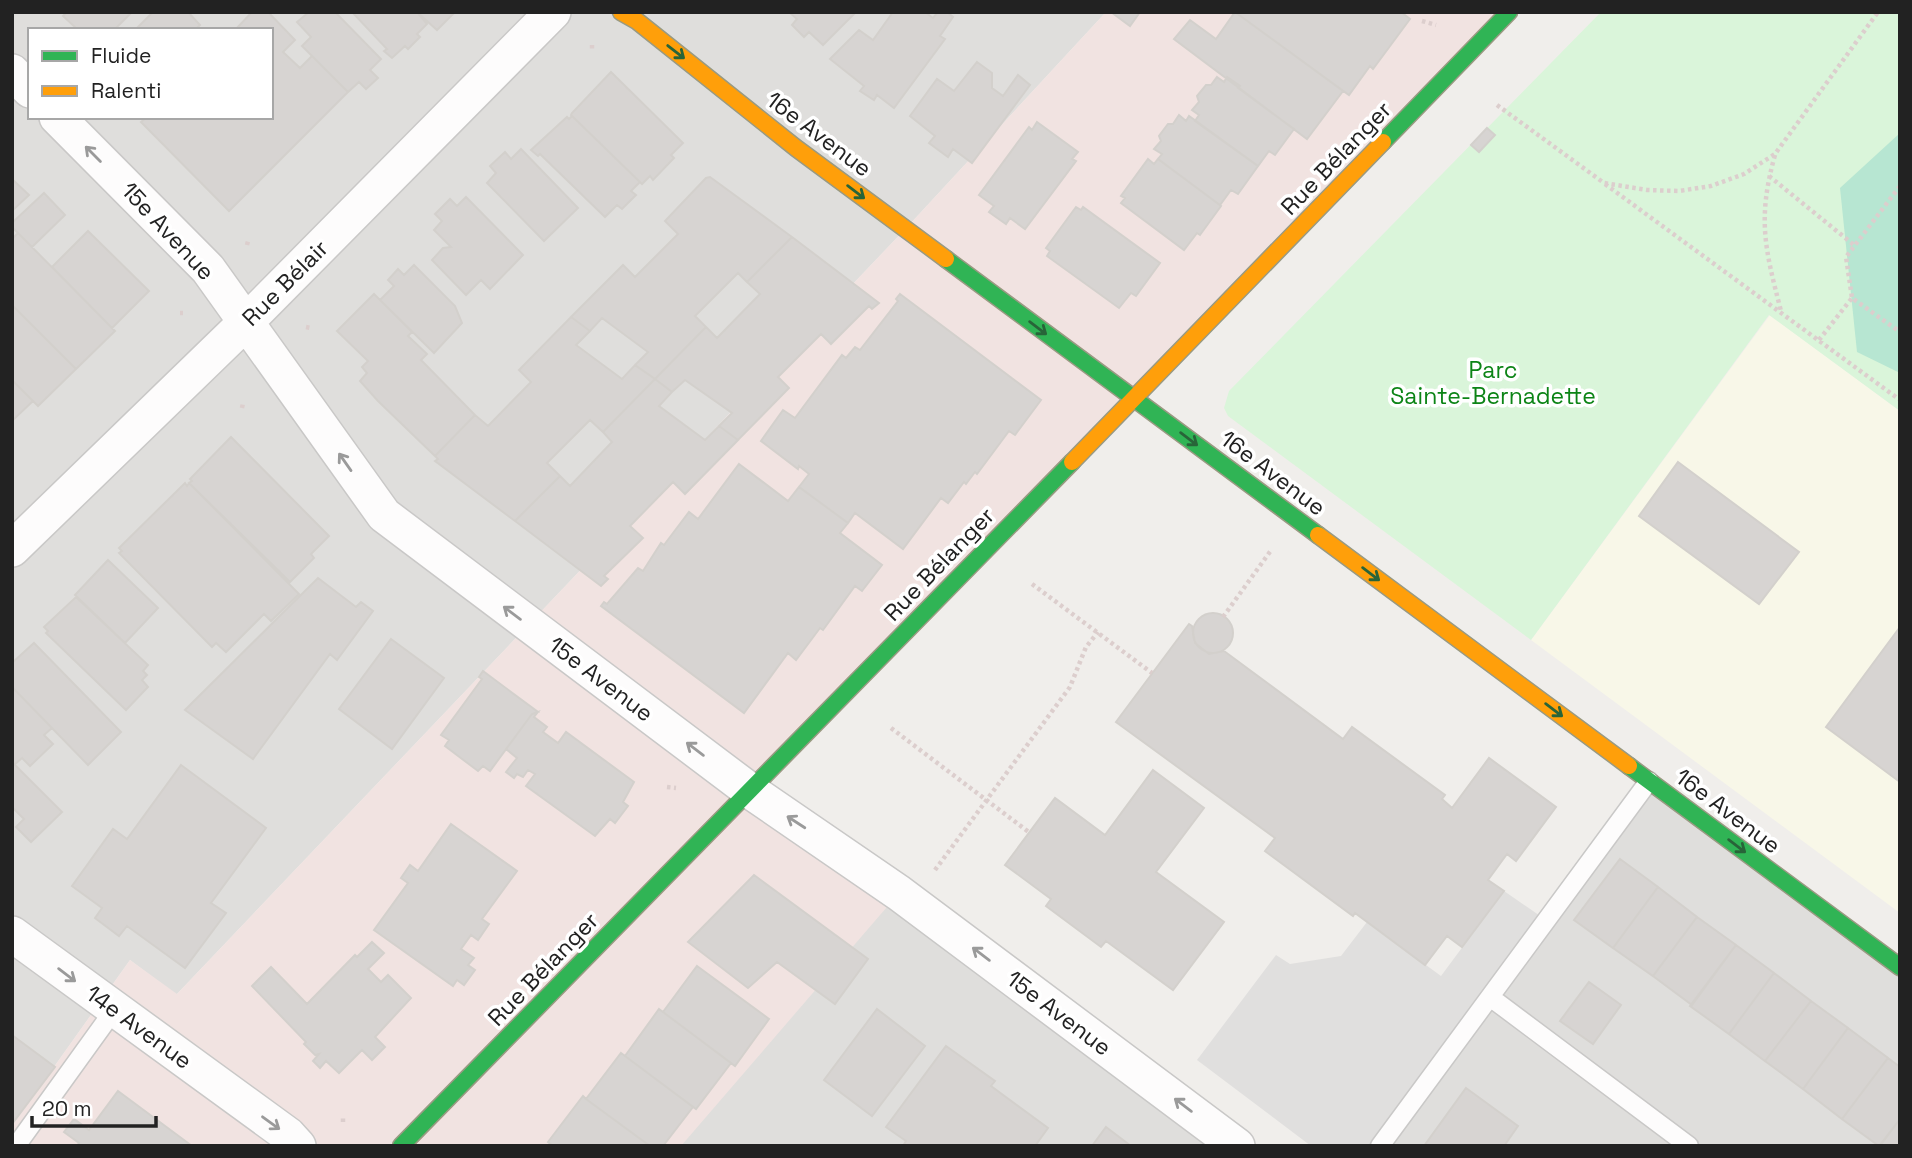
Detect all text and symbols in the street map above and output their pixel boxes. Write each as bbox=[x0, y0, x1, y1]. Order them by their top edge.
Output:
legend bbox=[28, 28, 273, 119]
text: Fluide bbox=[91, 42, 151, 69]
one-way arrow bbox=[667, 45, 685, 60]
text: Ralenti bbox=[91, 77, 161, 104]
street label: 16e Avenue bbox=[760, 85, 878, 183]
street label: Rue Bélanger bbox=[1274, 95, 1398, 221]
one-way arrow bbox=[85, 146, 102, 163]
street label: 15e Avenue bbox=[115, 175, 221, 287]
one-way arrow bbox=[846, 185, 865, 199]
street label: Rue Bélair bbox=[235, 233, 335, 333]
one-way arrow bbox=[1029, 320, 1048, 335]
park label: Parc Sainte-Bernadette bbox=[1390, 355, 1596, 411]
street label: 16e Avenue bbox=[1214, 424, 1332, 522]
one-way arrow bbox=[1179, 431, 1198, 446]
one-way arrow bbox=[338, 453, 352, 472]
street label: Rue Bélanger bbox=[877, 501, 1001, 627]
one-way arrow bbox=[1362, 567, 1380, 582]
one-way arrow bbox=[503, 606, 522, 621]
street label: 15e Avenue bbox=[543, 630, 659, 728]
one-way arrow bbox=[1544, 703, 1563, 718]
one-way arrow bbox=[686, 742, 705, 756]
street label: 16e Avenue bbox=[1669, 762, 1787, 860]
one-way arrow bbox=[786, 814, 806, 828]
one-way arrow bbox=[1727, 838, 1746, 853]
street label: Rue Bélanger bbox=[481, 906, 605, 1032]
one-way arrow bbox=[972, 947, 991, 961]
street label: 15e Avenue bbox=[1001, 964, 1117, 1062]
one-way arrow bbox=[57, 968, 76, 982]
street label: 14e Avenue bbox=[80, 978, 198, 1076]
scale bar bbox=[32, 1084, 156, 1128]
text: 20 m bbox=[42, 1095, 92, 1122]
one-way arrow bbox=[1174, 1097, 1192, 1112]
one-way arrow bbox=[261, 1116, 280, 1130]

